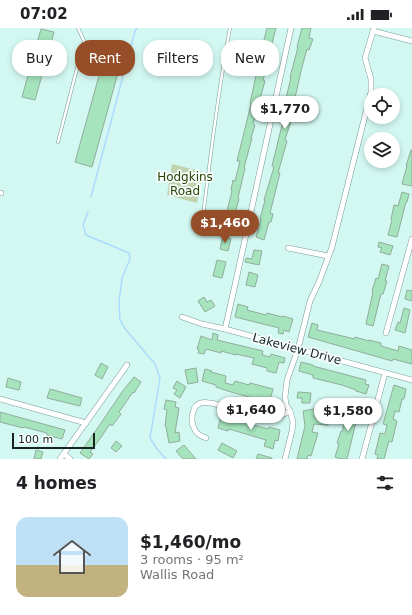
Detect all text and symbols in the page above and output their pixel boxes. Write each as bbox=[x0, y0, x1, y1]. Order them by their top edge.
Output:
text: 07:02 bbox=[20, 5, 68, 23]
chip: Buy bbox=[12, 40, 67, 76]
chip: Rent bbox=[75, 40, 135, 76]
chip: Filters bbox=[143, 40, 213, 76]
chip: New bbox=[221, 40, 279, 76]
map controls bbox=[364, 88, 400, 168]
button: locate bbox=[364, 88, 400, 124]
pin: $1,770 bbox=[252, 96, 318, 130]
text: $1,770 bbox=[260, 101, 310, 116]
button: layers bbox=[364, 132, 400, 168]
park label: Hodgkins Road bbox=[157, 170, 213, 198]
pin: $1,460 bbox=[192, 210, 258, 244]
text: $1,460 bbox=[200, 215, 250, 230]
street label: Lakeview Drive bbox=[251, 330, 343, 368]
pin: $1,640 bbox=[218, 397, 284, 431]
pin: $1,580 bbox=[315, 398, 381, 432]
text: $1,640 bbox=[226, 402, 276, 417]
text: $1,580 bbox=[323, 403, 373, 418]
scale bar bbox=[12, 431, 95, 450]
text: 100 m bbox=[18, 433, 53, 446]
icon: filters bbox=[374, 472, 396, 494]
text: 4 homes bbox=[16, 473, 97, 493]
text: $1,460/mo bbox=[140, 532, 241, 552]
icon: home bbox=[48, 533, 96, 581]
text: 3 rooms · 95 m² bbox=[140, 552, 244, 567]
text: Wallis Road bbox=[140, 567, 214, 582]

